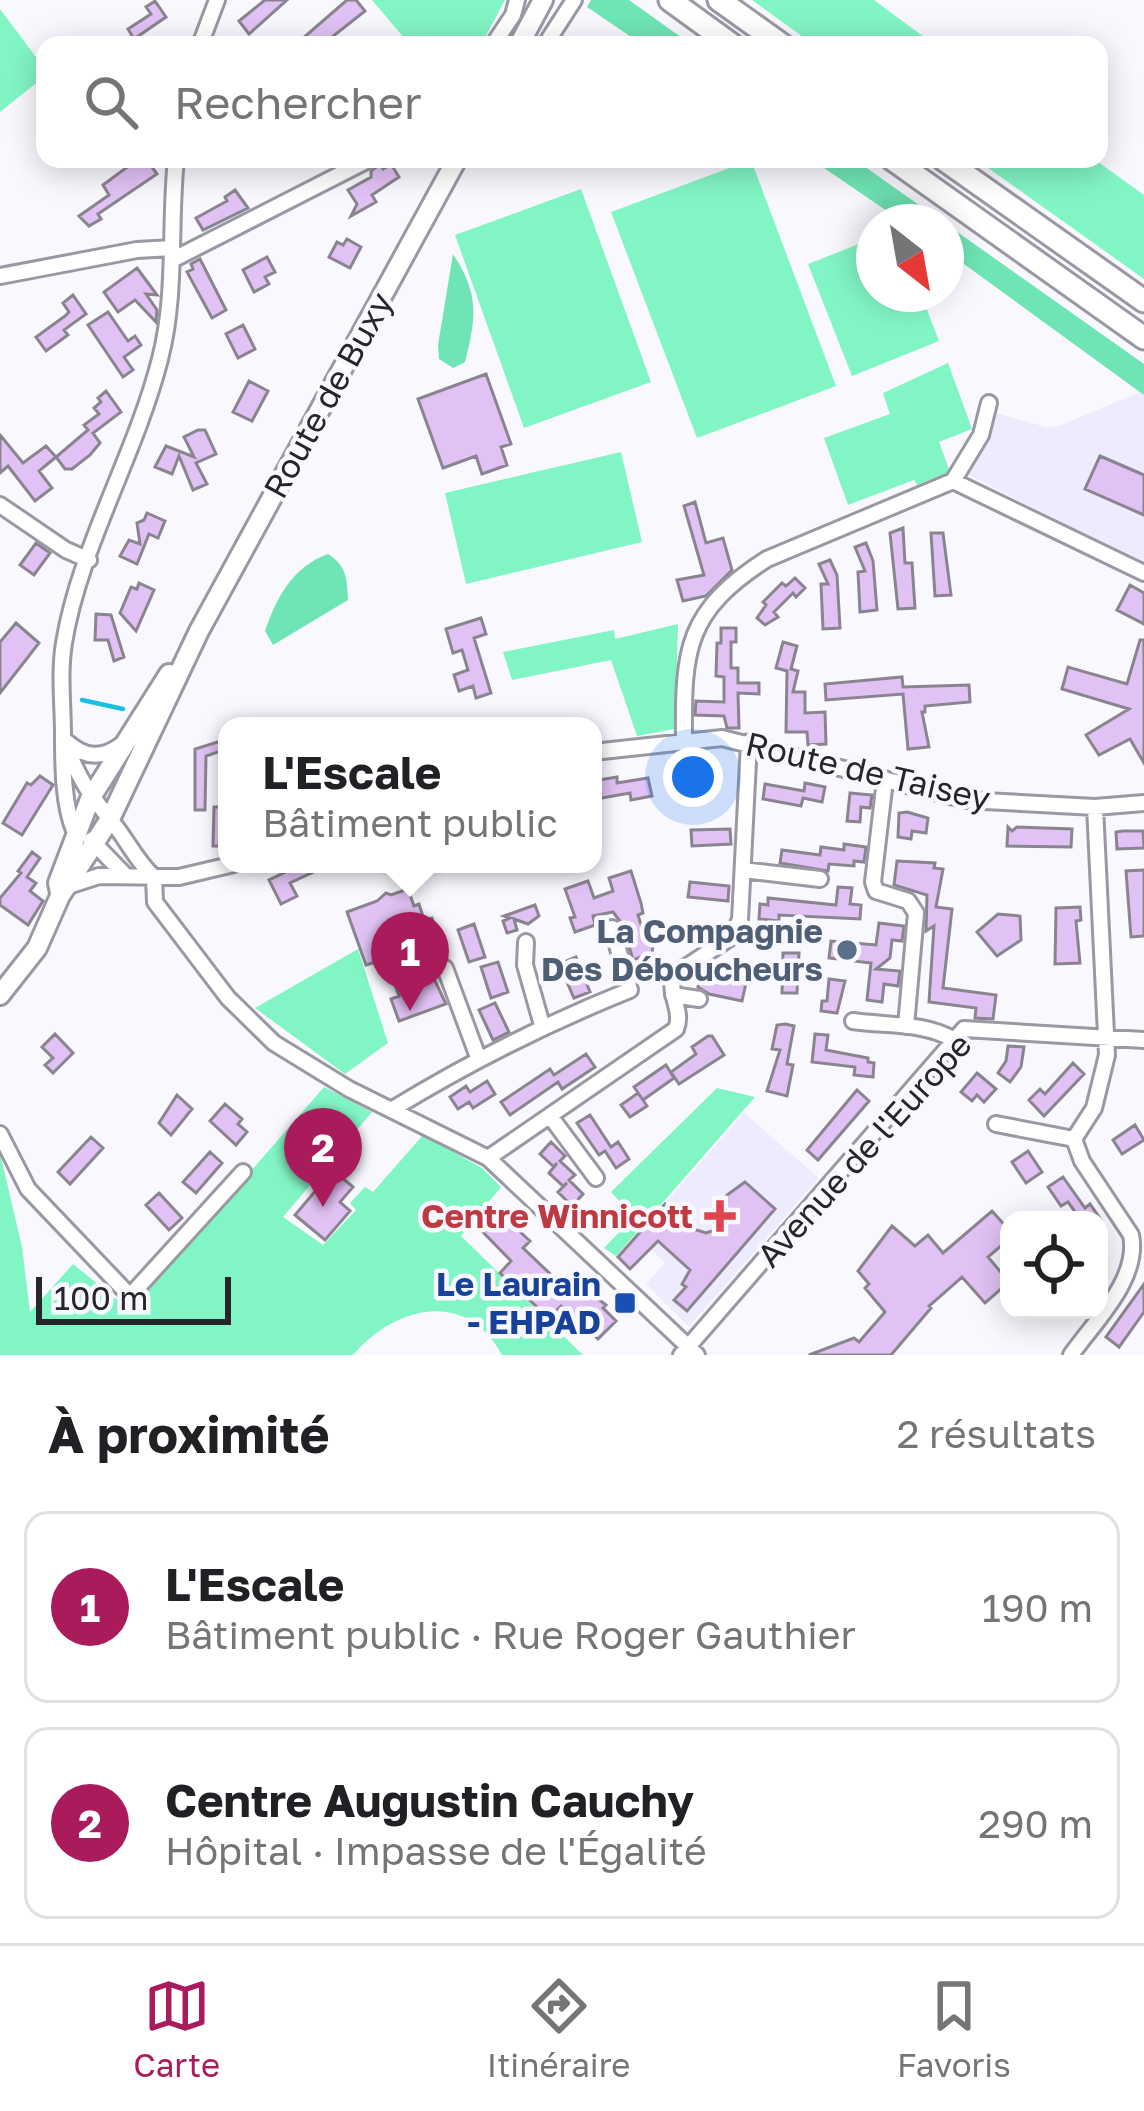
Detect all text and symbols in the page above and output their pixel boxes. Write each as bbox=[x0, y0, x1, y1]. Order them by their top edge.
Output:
search box bbox=[36, 36, 1108, 168]
icon: search bbox=[78, 69, 144, 135]
text: Rechercher bbox=[174, 75, 422, 129]
north arrow bbox=[856, 204, 964, 312]
street label: Route de Buxy bbox=[255, 285, 400, 504]
popup bbox=[218, 717, 602, 873]
street label: Route de Taisey bbox=[742, 723, 994, 818]
text: L'Escale bbox=[262, 745, 441, 799]
your location bbox=[663, 747, 723, 807]
text: Bâtiment public bbox=[262, 799, 558, 846]
place label: La Compagnie Des Déboucheurs bbox=[541, 911, 823, 988]
pin: 1 bbox=[371, 912, 449, 1011]
marker: La Compagnie Des Déboucheurs bbox=[834, 937, 860, 963]
street label: Avenue de l'Europe bbox=[749, 1025, 979, 1274]
pin: 2 bbox=[284, 1108, 362, 1207]
place label: Centre Winnicott bbox=[421, 1196, 693, 1235]
marker: Centre Winnicott bbox=[704, 1200, 736, 1232]
map controls bbox=[1000, 1211, 1108, 1319]
button: locate bbox=[1000, 1211, 1108, 1319]
place label: Le Laurain - EHPAD bbox=[436, 1264, 601, 1341]
scale bar bbox=[36, 1271, 231, 1324]
text: 100 m bbox=[54, 1278, 148, 1317]
marker: Le Laurain - EHPAD bbox=[612, 1290, 638, 1316]
text: À proximité bbox=[48, 1403, 330, 1464]
text: 2 résultats bbox=[897, 1410, 1096, 1457]
text: L'Escale bbox=[165, 1557, 344, 1611]
text: 1 bbox=[80, 1584, 100, 1631]
text: 190 m bbox=[982, 1584, 1093, 1631]
text: Bâtiment public · Rue Roger Gauthier bbox=[165, 1611, 856, 1658]
text: Centre Augustin Cauchy bbox=[165, 1773, 694, 1827]
text: 2 bbox=[78, 1800, 102, 1847]
text: 290 m bbox=[978, 1800, 1093, 1847]
text: Hôpital · Impasse de l'Égalité bbox=[165, 1827, 707, 1874]
tab: Carte bbox=[133, 1973, 220, 2084]
tab: Itinéraire bbox=[487, 1973, 630, 2084]
tab: Favoris bbox=[897, 1973, 1011, 2084]

